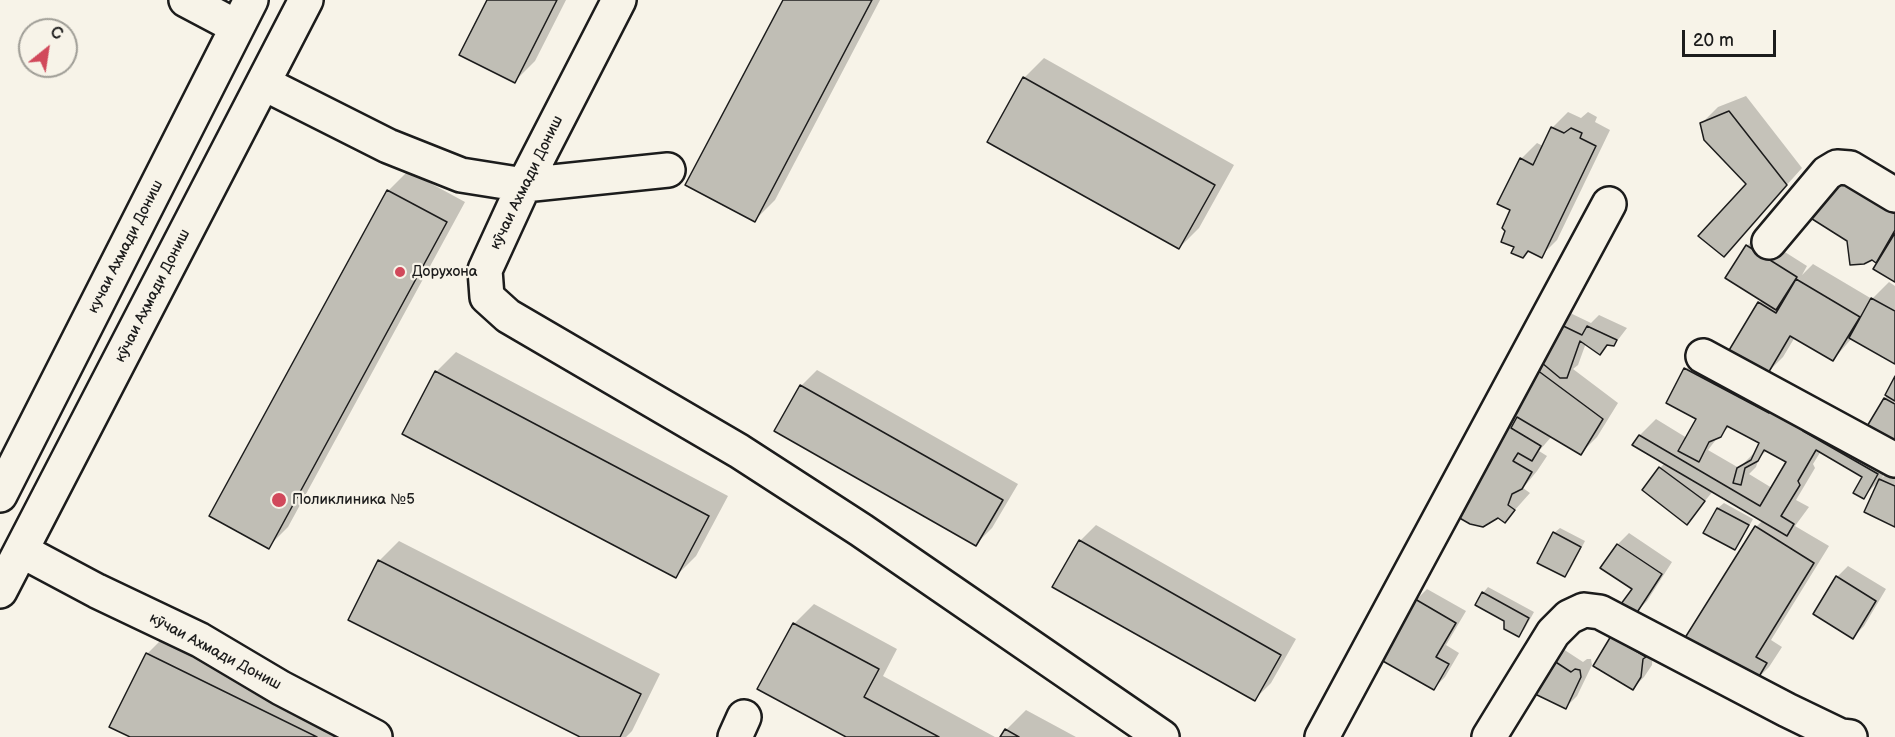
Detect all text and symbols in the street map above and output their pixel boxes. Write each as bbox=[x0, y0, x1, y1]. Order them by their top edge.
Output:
north arrow bbox=[18, 18, 78, 78]
scale bar bbox=[1685, 18, 1780, 56]
text: С bbox=[47, 23, 66, 45]
text: 20 m bbox=[1693, 30, 1734, 51]
street label: кӯчаи Ахмади Дониш bbox=[487, 113, 567, 253]
street label: кучаи Ахмади Дониш bbox=[85, 177, 167, 317]
street label: кӯчаи Аҳмади Дониш bbox=[112, 226, 194, 366]
place label: Дорухона bbox=[412, 263, 478, 281]
marker: Дорухона bbox=[393, 265, 407, 279]
marker: Поликлиника №5 bbox=[270, 491, 288, 509]
place label: Поликлиника №5 bbox=[292, 491, 415, 509]
street label: кӯчаи Ахмади Дониш bbox=[146, 610, 284, 694]

